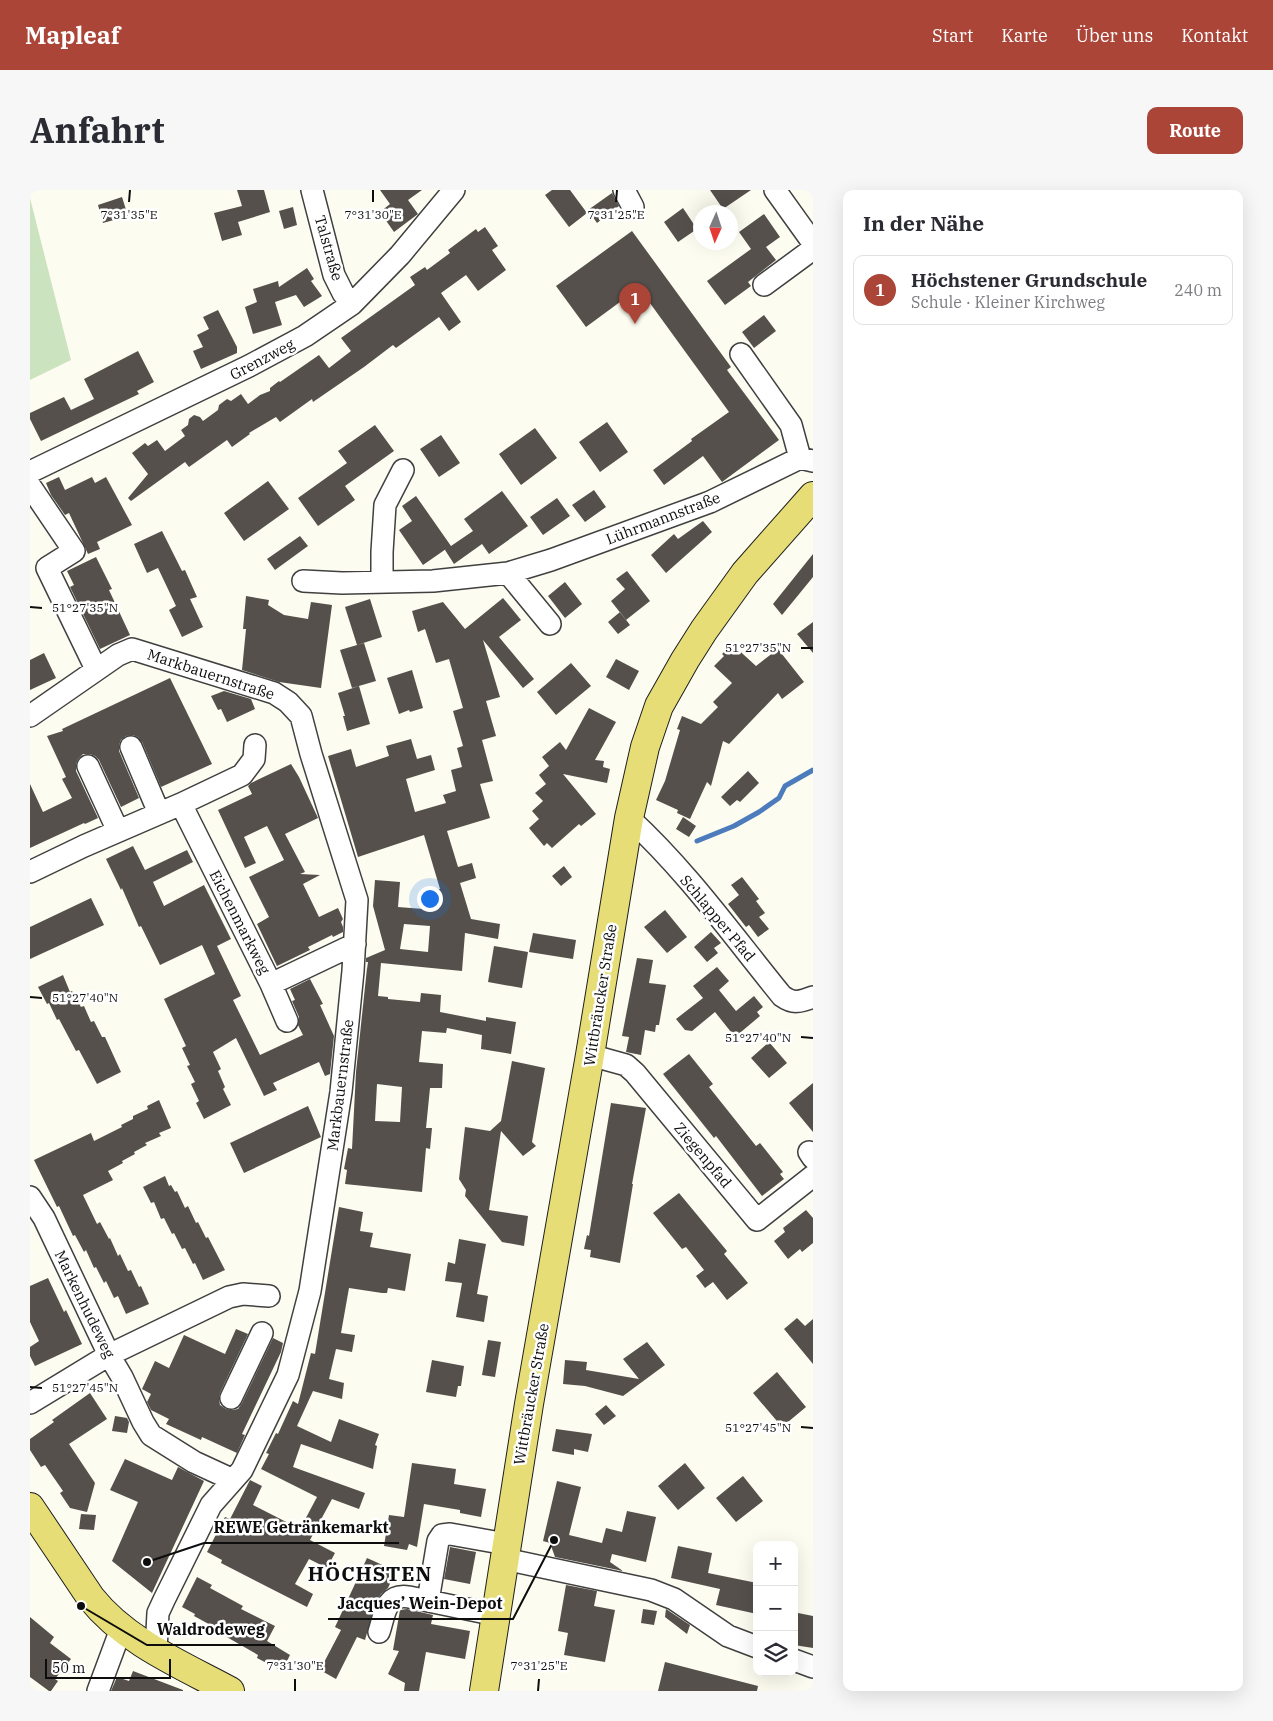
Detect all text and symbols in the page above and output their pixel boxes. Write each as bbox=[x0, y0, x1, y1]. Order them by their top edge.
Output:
text: Mapleaf bbox=[25, 19, 120, 51]
text: Start bbox=[932, 24, 973, 47]
text: Karte bbox=[1001, 24, 1048, 47]
text: Über uns bbox=[1076, 24, 1153, 47]
text: Kontakt bbox=[1181, 24, 1248, 47]
text: Anfahrt bbox=[30, 107, 164, 153]
button: Route bbox=[1147, 107, 1243, 154]
north arrow bbox=[693, 205, 738, 250]
text: 7°31'35"E bbox=[100, 207, 158, 222]
text: 7°31'30"E bbox=[344, 207, 402, 222]
text: 7°31'25"E bbox=[587, 207, 645, 222]
text: In der Nähe bbox=[863, 209, 984, 237]
street label: Talstraße bbox=[311, 213, 347, 283]
text: Höchstener Grundschule bbox=[911, 268, 1147, 292]
text: 1 bbox=[875, 280, 885, 300]
text: 240 m bbox=[1174, 280, 1222, 300]
pin: 1 bbox=[619, 283, 651, 324]
text: Schule · Kleiner Kirchweg bbox=[911, 292, 1105, 312]
street label: Grenzweg bbox=[226, 334, 298, 384]
street label: Lührmannstraße bbox=[603, 488, 723, 548]
text: 51°27'35"N bbox=[52, 600, 118, 615]
text: 51°27'35"N bbox=[725, 640, 791, 655]
street label: Markbauernstraße bbox=[145, 644, 277, 704]
street label: Eichenmarkweg bbox=[205, 867, 275, 977]
street label: Schlapper Pfad bbox=[676, 871, 760, 965]
your location bbox=[417, 886, 443, 912]
street label: Wittbräucker Straße bbox=[579, 923, 621, 1067]
text: 51°27'40"N bbox=[52, 990, 118, 1005]
street label: Markbauernstraße bbox=[322, 1018, 358, 1152]
text: 51°27'40"N bbox=[725, 1030, 791, 1045]
street label: Ziegenpfad bbox=[670, 1118, 736, 1192]
street label: Markenhudeweg bbox=[51, 1247, 119, 1361]
street label: Wittbräucker Straße bbox=[509, 1322, 553, 1466]
text: 51°27'45"N bbox=[52, 1380, 118, 1395]
text: 51°27'45"N bbox=[725, 1420, 791, 1435]
callout: REWE Getränkemarkt bbox=[204, 1512, 399, 1543]
text: REWE Getränkemarkt bbox=[214, 1517, 388, 1537]
map controls bbox=[753, 1541, 798, 1676]
button: + bbox=[753, 1541, 798, 1586]
district label: HÖCHSTEN bbox=[308, 1560, 432, 1587]
button: − bbox=[753, 1586, 798, 1631]
callout: Jacques’ Wein-Depot bbox=[328, 1588, 513, 1619]
text: Jacques’ Wein-Depot bbox=[337, 1593, 503, 1613]
callout: Waldrodeweg bbox=[147, 1614, 275, 1645]
text: Waldrodeweg bbox=[157, 1619, 266, 1639]
button: layers bbox=[753, 1631, 798, 1676]
scale bar bbox=[45, 1656, 171, 1679]
text: 7°31'30"E bbox=[266, 1658, 324, 1673]
text: 7°31'25"E bbox=[510, 1658, 568, 1673]
text: 50 m bbox=[52, 1659, 85, 1677]

